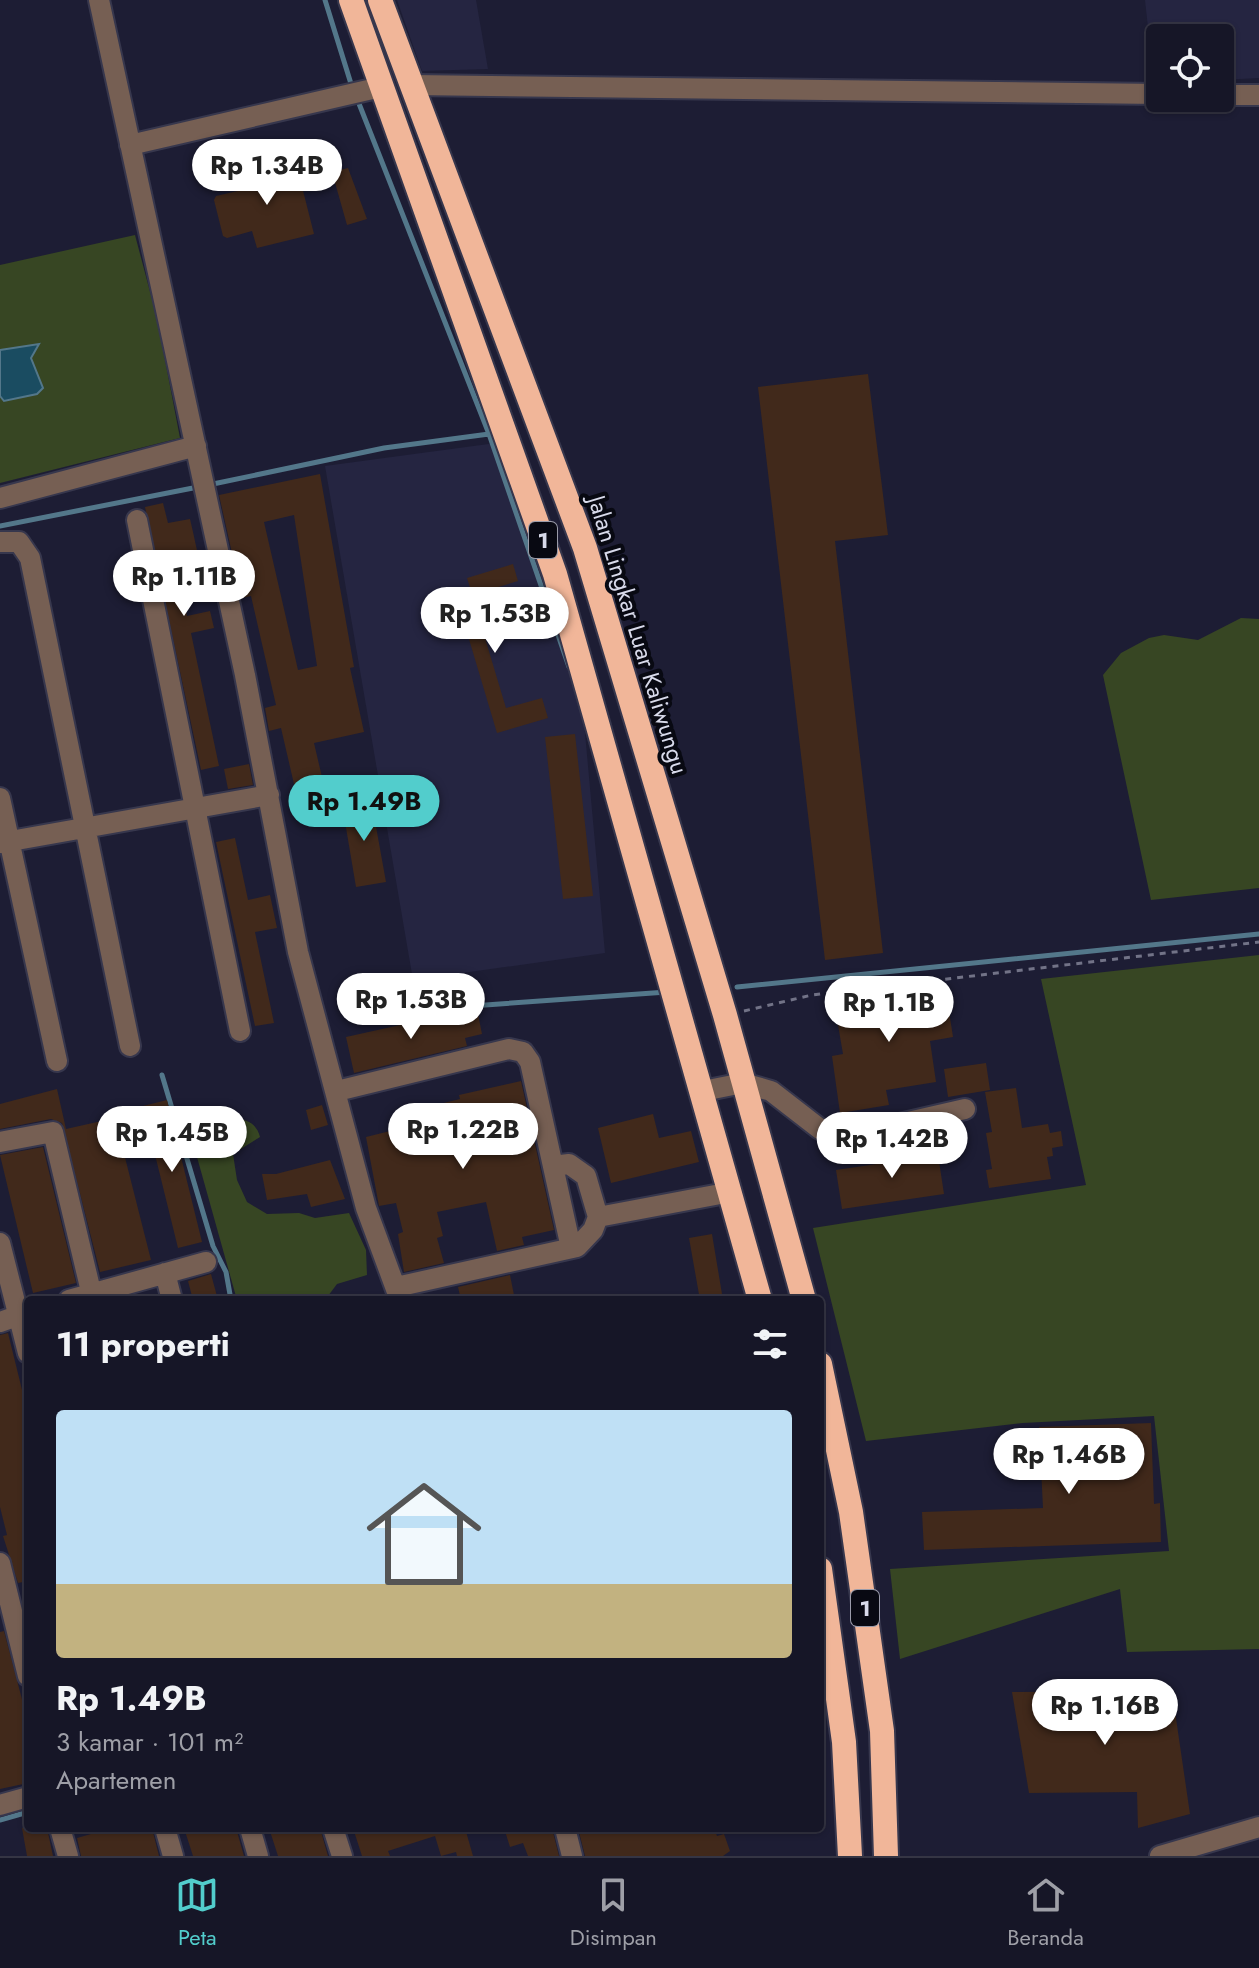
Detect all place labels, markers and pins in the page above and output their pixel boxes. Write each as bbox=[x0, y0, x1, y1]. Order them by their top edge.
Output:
pin: Rp 1.34B bbox=[184, 139, 350, 207]
pin: Rp 1.11B bbox=[101, 550, 267, 618]
pin: Rp 1.53B bbox=[412, 587, 578, 655]
pin: Rp 1.49B bbox=[281, 775, 447, 843]
pin: Rp 1.53B bbox=[328, 973, 494, 1041]
pin: Rp 1.1B bbox=[815, 976, 963, 1044]
pin: Rp 1.22B bbox=[380, 1103, 546, 1171]
pin: Rp 1.45B bbox=[89, 1106, 255, 1174]
pin: Rp 1.42B bbox=[809, 1112, 975, 1180]
pin: Rp 1.46B bbox=[986, 1428, 1152, 1496]
pin: Rp 1.16B bbox=[1022, 1679, 1188, 1747]

